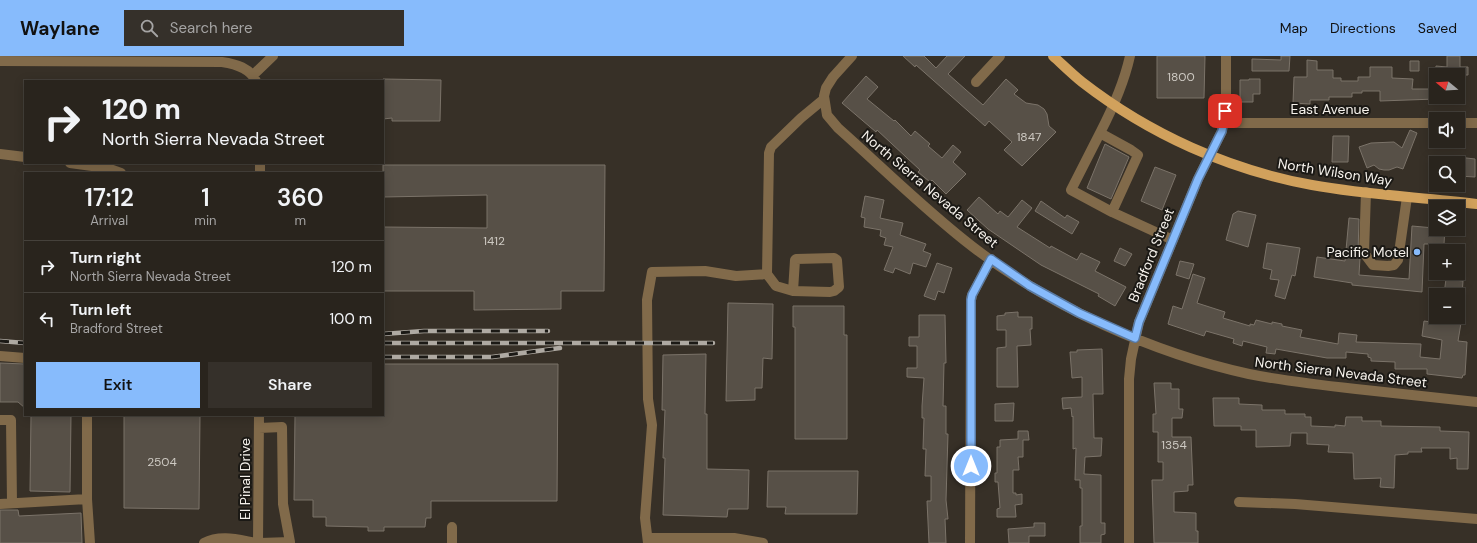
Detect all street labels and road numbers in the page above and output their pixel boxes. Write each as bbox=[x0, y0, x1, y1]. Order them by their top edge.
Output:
street label: East Avenue bbox=[1290, 100, 1370, 118]
street label: North Sierra Nevada Street bbox=[858, 126, 1002, 252]
street label: North Wilson Way bbox=[1276, 154, 1394, 190]
street label: Bradford Street bbox=[1124, 205, 1178, 305]
street label: North Sierra Nevada Street bbox=[1254, 353, 1428, 391]
street label: El Pinal Drive bbox=[236, 438, 254, 520]

